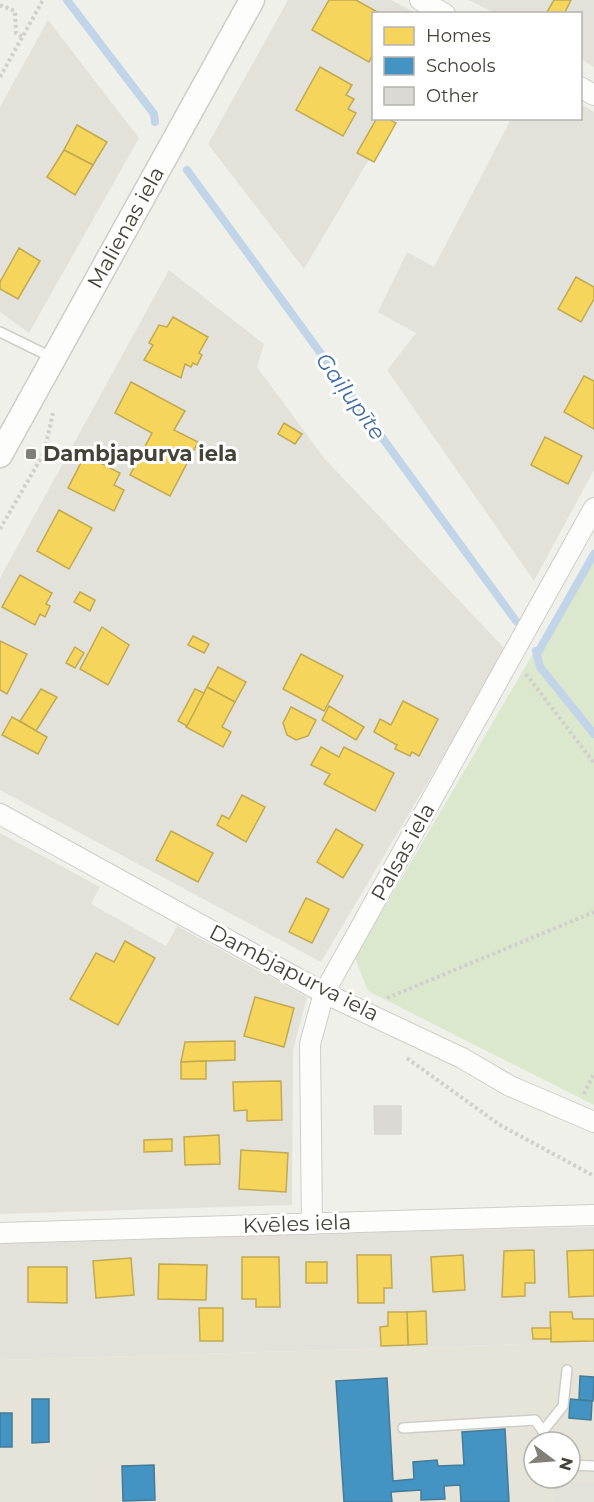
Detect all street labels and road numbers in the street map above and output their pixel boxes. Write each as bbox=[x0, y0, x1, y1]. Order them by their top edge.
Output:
street label: Malienas iela bbox=[82, 162, 169, 293]
street label: Palsas iela bbox=[366, 799, 440, 905]
street label: Dambjapurva iela bbox=[205, 919, 383, 1026]
street label: Kvēles iela bbox=[242, 1209, 352, 1238]

